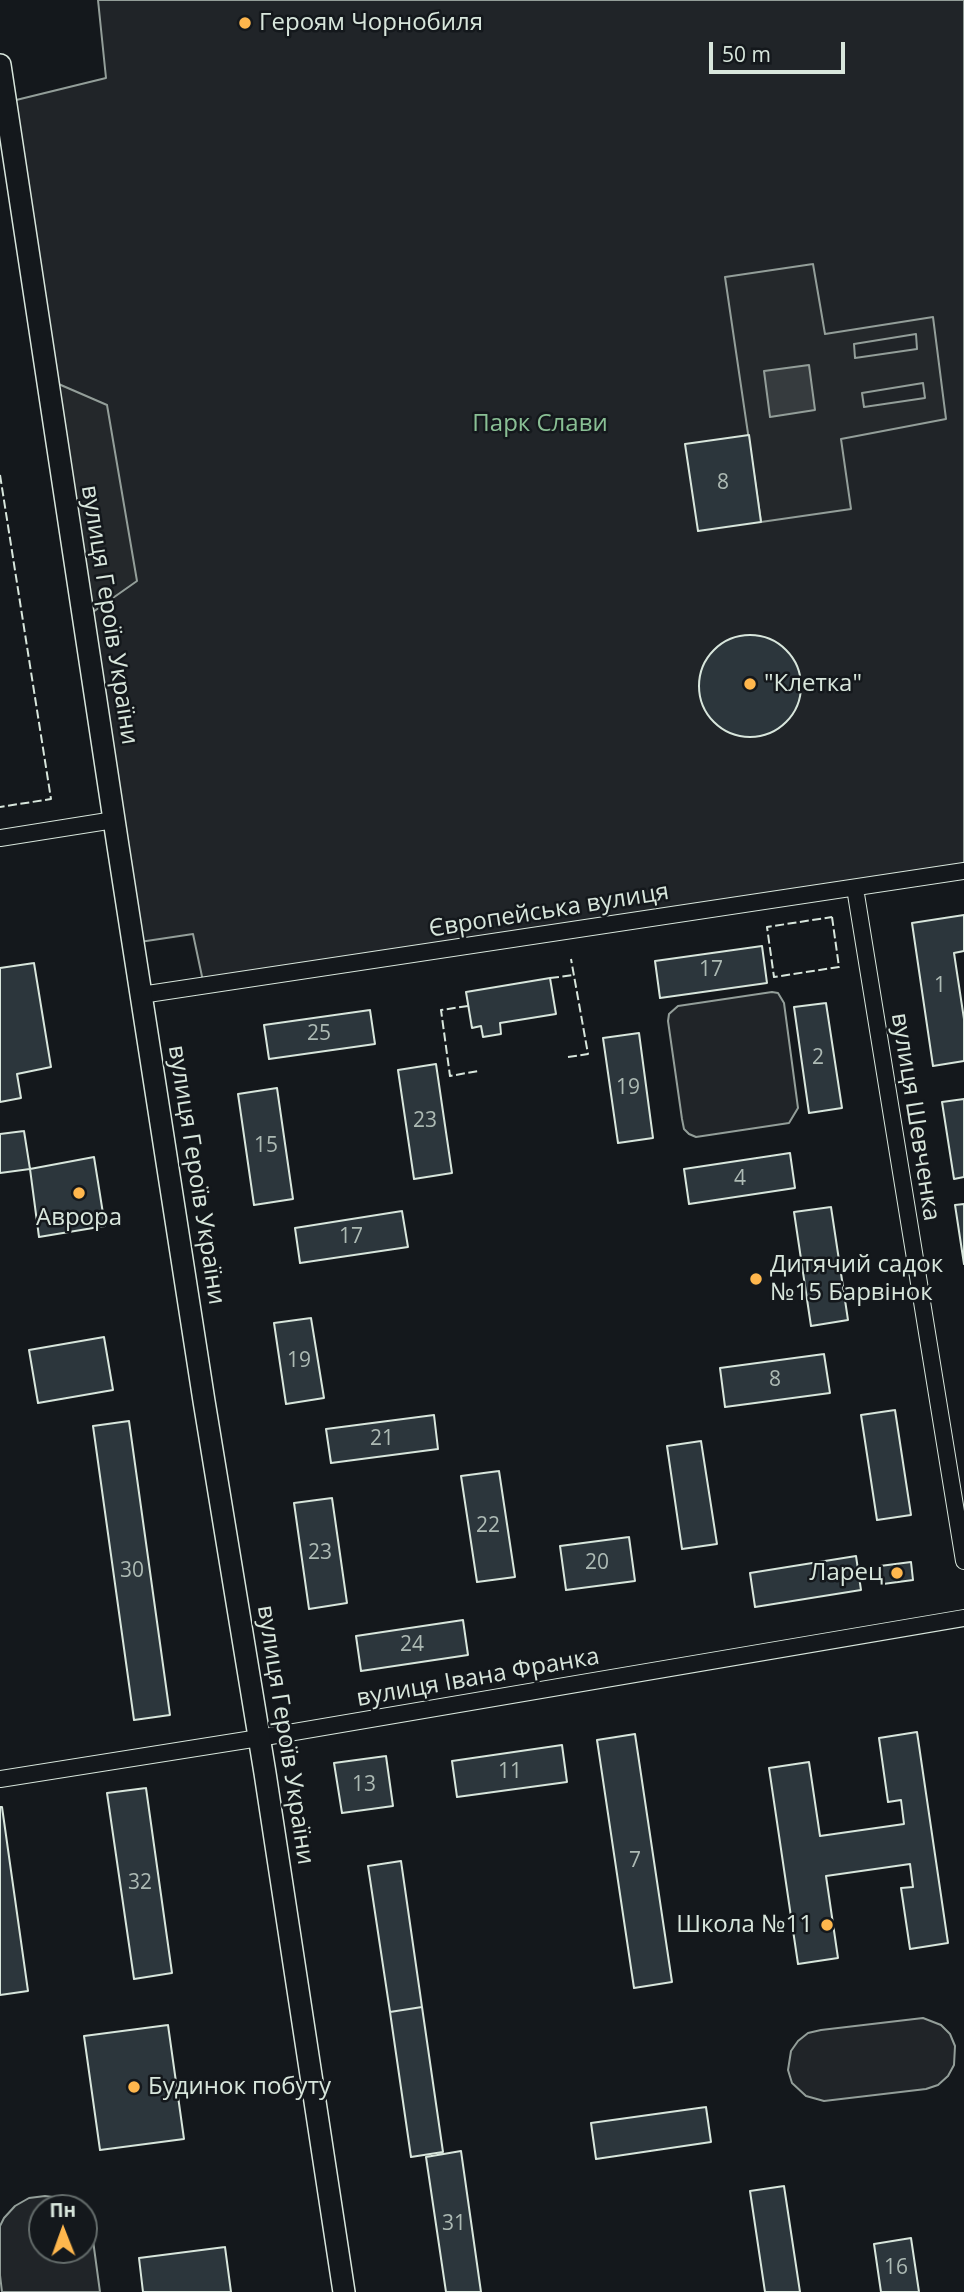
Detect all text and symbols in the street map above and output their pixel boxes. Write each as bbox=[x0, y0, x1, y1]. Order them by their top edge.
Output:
place label: Героям Чорнобиля bbox=[259, 9, 483, 37]
marker: Героям Чорнобиля bbox=[237, 15, 253, 31]
scale bar bbox=[712, 28, 848, 72]
text: 50 m bbox=[722, 40, 771, 68]
park label: Парк Слави bbox=[472, 410, 608, 438]
house number: 8 bbox=[717, 470, 729, 496]
street label: вулиця Героїв України bbox=[74, 483, 144, 747]
place label: "Клетка" bbox=[764, 670, 862, 698]
marker: "Клетка" bbox=[742, 676, 758, 692]
street label: Європейська вулиця bbox=[427, 878, 671, 944]
house number: 17 bbox=[699, 957, 723, 983]
house number: 1 bbox=[934, 973, 946, 999]
street label: вулиця Шевченка bbox=[884, 1011, 946, 1223]
house number: 25 bbox=[307, 1021, 331, 1047]
street label: вулиця Героїв України bbox=[161, 1043, 231, 1307]
house number: 2 bbox=[812, 1045, 824, 1071]
house number: 19 bbox=[616, 1075, 640, 1101]
house number: 23 bbox=[413, 1108, 437, 1134]
house number: 15 bbox=[254, 1133, 278, 1159]
house number: 4 bbox=[734, 1166, 746, 1192]
marker: Аврора bbox=[71, 1185, 87, 1201]
place label: Аврора bbox=[36, 1204, 122, 1232]
house number: 17 bbox=[339, 1224, 363, 1250]
place label: Дитячий садок №15 Барвінок bbox=[770, 1251, 943, 1307]
marker: Дитячий садок №15 Барвінок bbox=[748, 1271, 764, 1287]
house number: 19 bbox=[287, 1348, 311, 1374]
house number: 8 bbox=[769, 1367, 781, 1393]
house number: 21 bbox=[370, 1426, 394, 1452]
house number: 22 bbox=[476, 1513, 500, 1539]
house number: 23 bbox=[308, 1540, 332, 1566]
house number: 20 bbox=[585, 1550, 609, 1576]
house number: 30 bbox=[120, 1558, 144, 1584]
place label: Ларец bbox=[810, 1559, 883, 1587]
marker: Ларец bbox=[889, 1565, 905, 1581]
street label: вулиця Героїв України bbox=[250, 1603, 320, 1867]
house number: 24 bbox=[400, 1632, 424, 1658]
street label: вулиця Івана Франка bbox=[354, 1642, 602, 1714]
house number: 11 bbox=[498, 1759, 522, 1785]
house number: 13 bbox=[352, 1772, 376, 1798]
house number: 7 bbox=[629, 1848, 641, 1874]
house number: 32 bbox=[128, 1870, 152, 1896]
place label: Школа №11 bbox=[676, 1911, 813, 1939]
marker: Школа №11 bbox=[819, 1917, 835, 1933]
place label: Будинок побуту bbox=[148, 2073, 331, 2101]
marker: Будинок побуту bbox=[126, 2079, 142, 2095]
north arrow bbox=[28, 2194, 98, 2264]
text: Пн bbox=[49, 2197, 76, 2223]
house number: 31 bbox=[442, 2211, 466, 2237]
house number: 16 bbox=[884, 2255, 908, 2281]

